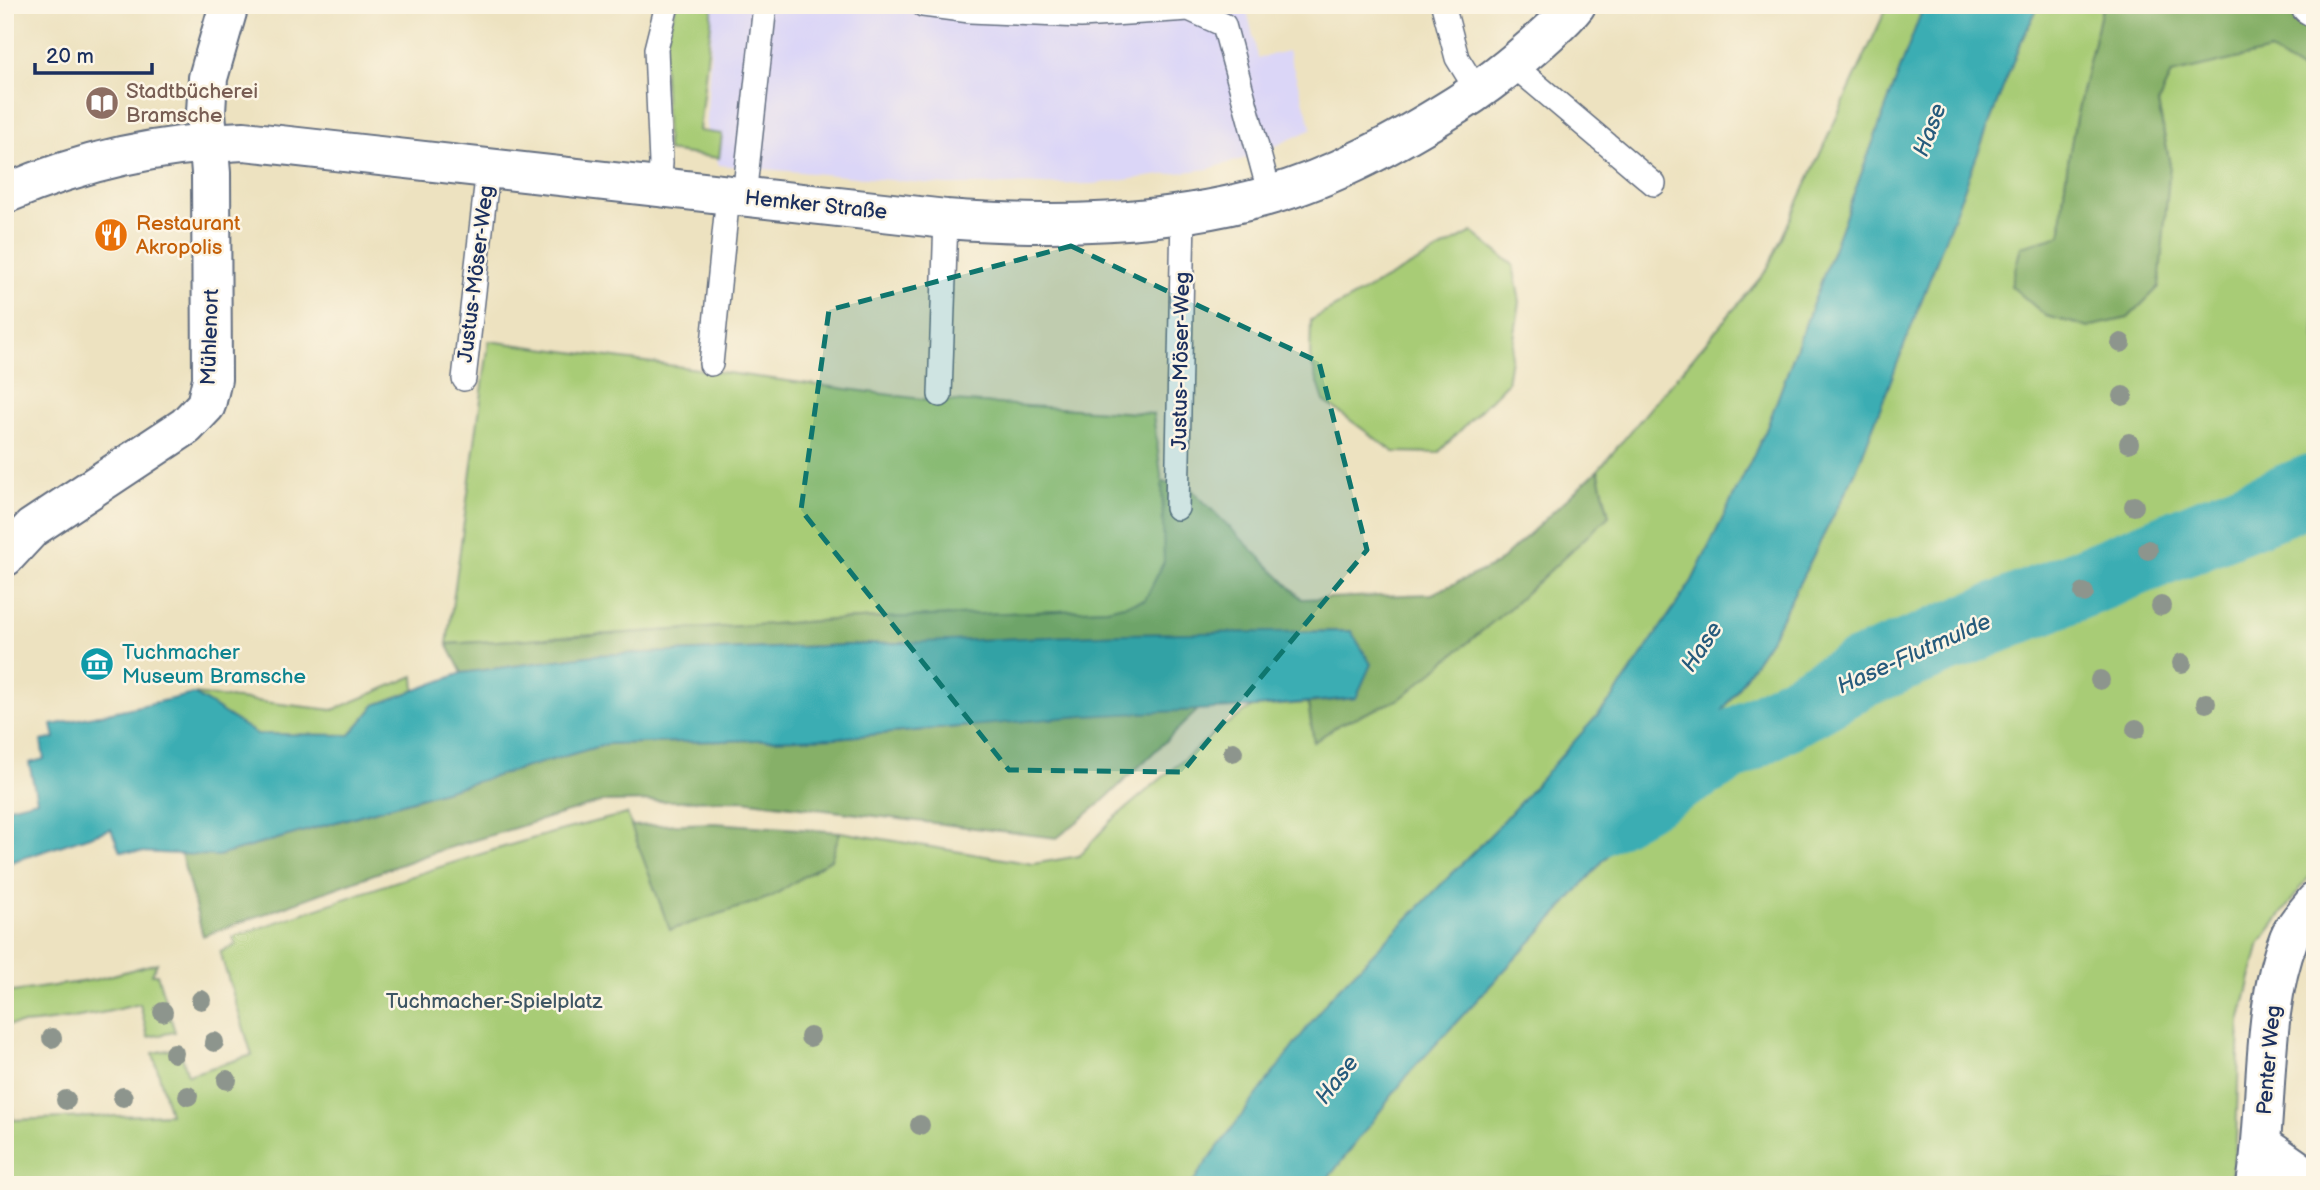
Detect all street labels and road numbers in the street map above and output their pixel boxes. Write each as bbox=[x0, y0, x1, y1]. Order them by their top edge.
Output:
street label: Justus-Möser-Weg bbox=[453, 184, 499, 364]
street label: Hemker Straße bbox=[744, 185, 888, 225]
street label: Justus-Möser-Weg bbox=[1167, 272, 1195, 450]
street label: Mühlenort bbox=[196, 288, 224, 386]
street label: Penter Weg bbox=[2252, 1004, 2286, 1116]

